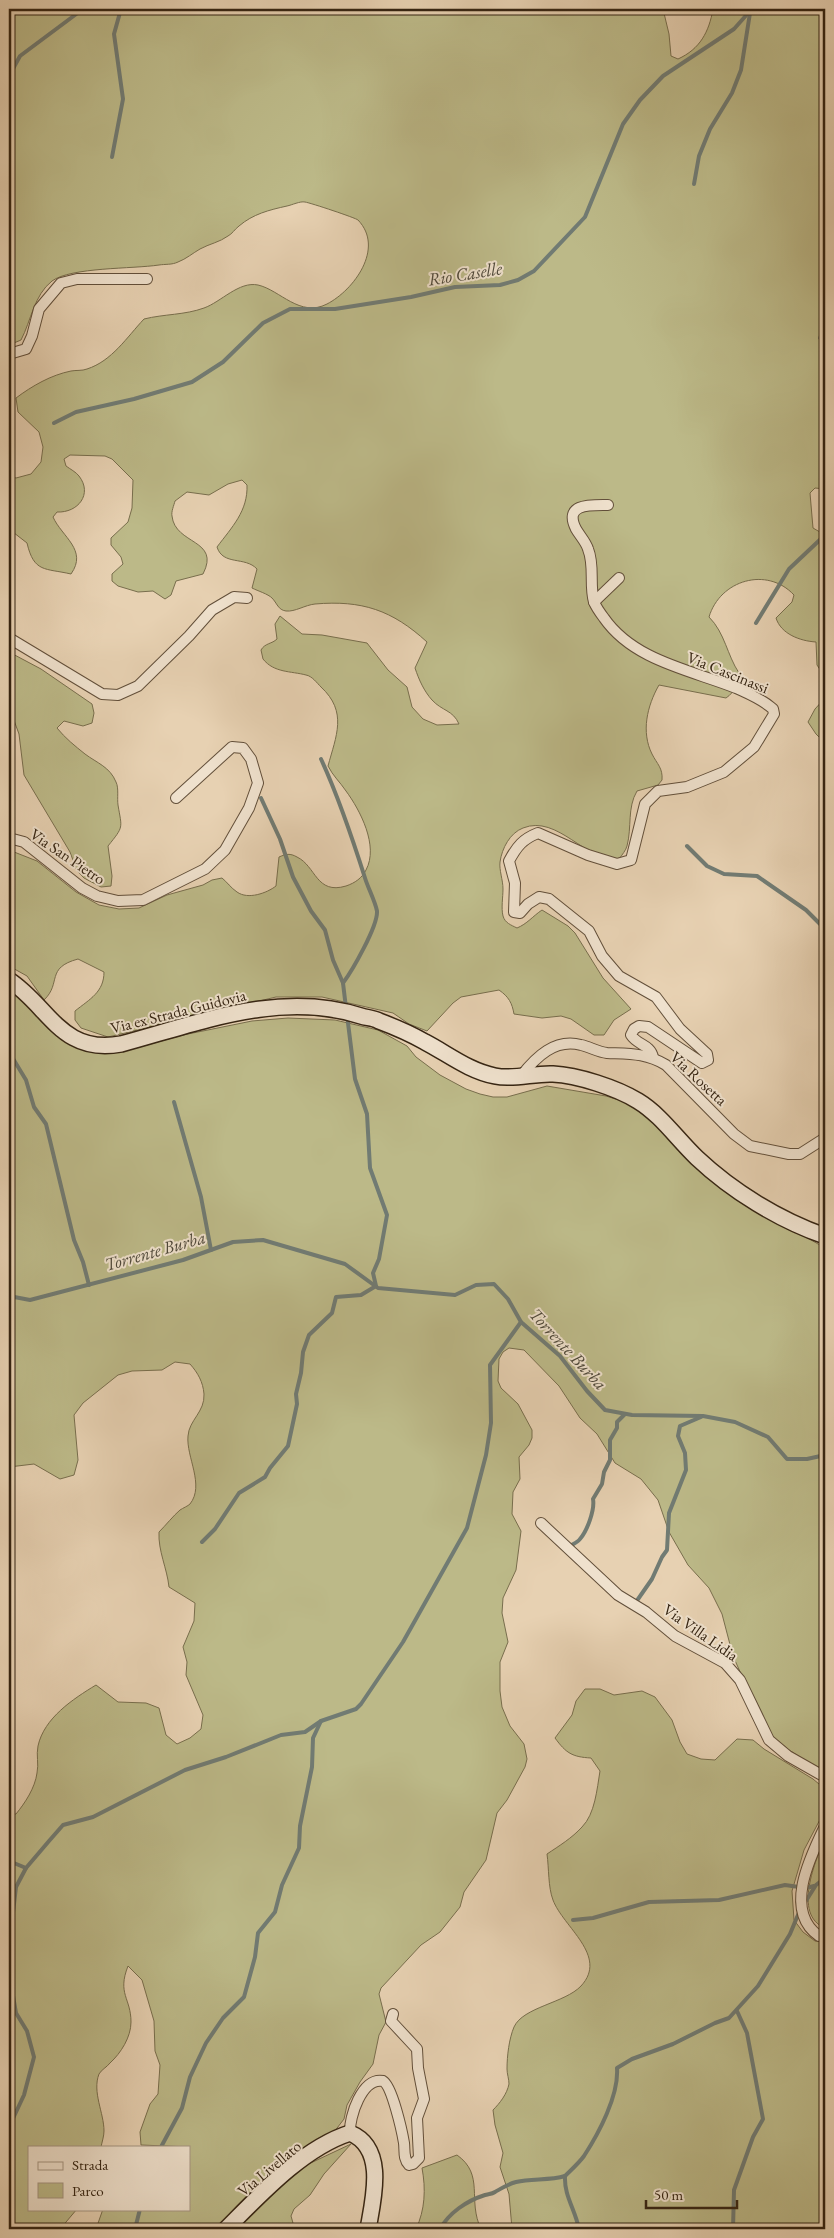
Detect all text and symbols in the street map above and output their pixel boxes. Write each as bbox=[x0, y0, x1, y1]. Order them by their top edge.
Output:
water label: Rio Caselle bbox=[426, 256, 504, 291]
street label: Via Cascinassi bbox=[684, 647, 772, 698]
street label: Via San Pietro bbox=[26, 823, 110, 889]
street label: Via ex Strada Guidovia bbox=[108, 984, 249, 1038]
street label: Via Rosetta bbox=[665, 1046, 732, 1111]
water label: Torrente Burba bbox=[102, 1225, 208, 1276]
water label: Torrente Burba bbox=[525, 1303, 612, 1395]
street label: Via Villa Lidia bbox=[659, 1599, 743, 1666]
street label: Via Livellato bbox=[233, 2136, 306, 2201]
legend bbox=[28, 2146, 190, 2210]
text: Strada bbox=[72, 2155, 108, 2174]
scale bar bbox=[646, 2178, 738, 2210]
text: Parco bbox=[72, 2181, 104, 2200]
text: 50 m bbox=[654, 2185, 683, 2204]

